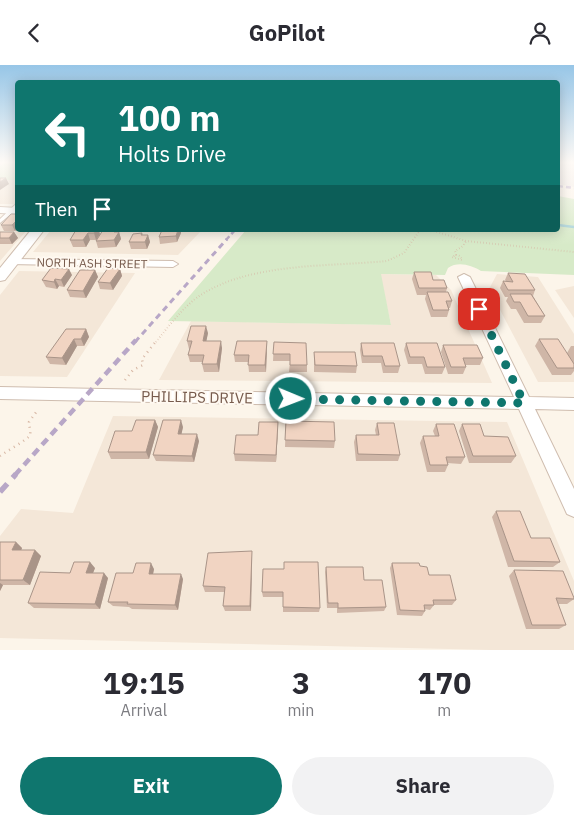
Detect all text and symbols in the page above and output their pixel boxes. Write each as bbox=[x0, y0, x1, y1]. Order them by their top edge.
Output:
text: GoPilot bbox=[249, 18, 325, 47]
icon: back bbox=[20, 19, 48, 47]
icon: person bbox=[526, 19, 554, 47]
text: 100 m bbox=[118, 95, 221, 141]
icon: left bbox=[35, 100, 100, 165]
text: Holts Drive bbox=[118, 139, 226, 168]
icon: arrive bbox=[88, 195, 116, 223]
text: Then bbox=[35, 197, 78, 221]
street label: NORTH ASH STREET bbox=[37, 255, 148, 271]
pin bbox=[458, 288, 500, 330]
icon: arrive bbox=[465, 295, 493, 323]
position arrow bbox=[264, 372, 316, 424]
street label: PHILLIPS DRIVE bbox=[141, 387, 253, 407]
text: 19:15 bbox=[103, 663, 185, 702]
text: 3 bbox=[292, 663, 310, 702]
text: 170 bbox=[417, 663, 471, 702]
text: Arrival bbox=[120, 700, 167, 720]
text: min bbox=[287, 700, 314, 720]
text: m bbox=[437, 700, 451, 720]
button: Exit bbox=[20, 757, 282, 815]
button: Share bbox=[292, 757, 554, 815]

